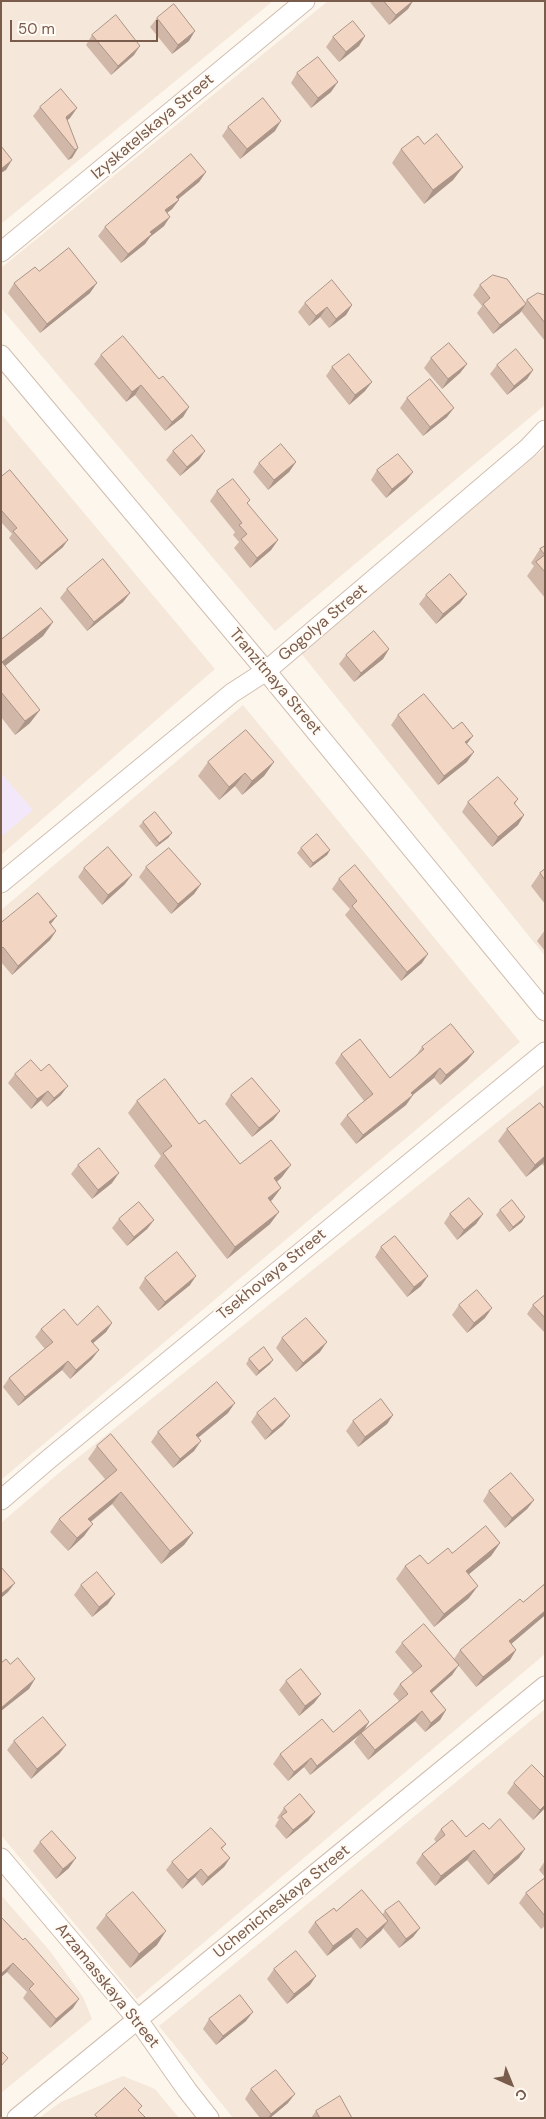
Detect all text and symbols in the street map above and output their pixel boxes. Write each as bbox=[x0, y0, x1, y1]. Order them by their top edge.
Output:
scale bar bbox=[12, 10, 160, 42]
text: 50 m bbox=[18, 19, 55, 39]
street label: Izyskatelskaya Street bbox=[88, 70, 218, 184]
street label: Gogolya Street bbox=[275, 580, 371, 666]
street label: Tranzitnaya Street bbox=[225, 625, 325, 739]
street label: Tsekhovaya Street bbox=[214, 1225, 330, 1325]
street label: Uchenicheskaya Street bbox=[210, 1841, 354, 1963]
street label: Arzamasskaya Street bbox=[51, 1920, 163, 2052]
north arrow bbox=[486, 2059, 536, 2109]
text: С bbox=[512, 2085, 531, 2105]

